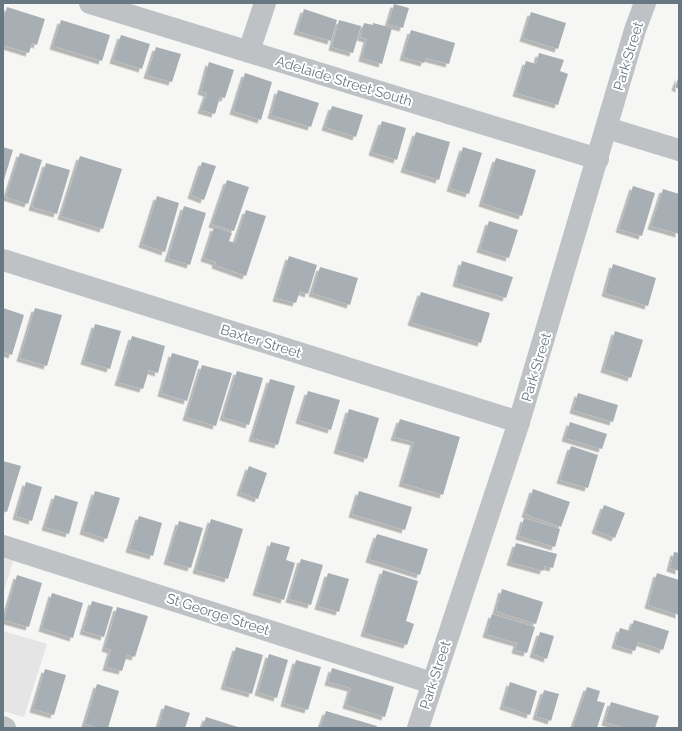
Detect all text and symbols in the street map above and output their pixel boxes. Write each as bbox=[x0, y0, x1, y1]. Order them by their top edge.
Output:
street label: Park Street bbox=[610, 19, 646, 92]
street label: Adelaide Street South bbox=[274, 53, 414, 109]
street label: Baxter Street bbox=[219, 321, 304, 361]
street label: Park Street bbox=[518, 330, 554, 403]
street label: St George Street bbox=[165, 590, 272, 638]
street label: Park Street bbox=[416, 638, 454, 711]

